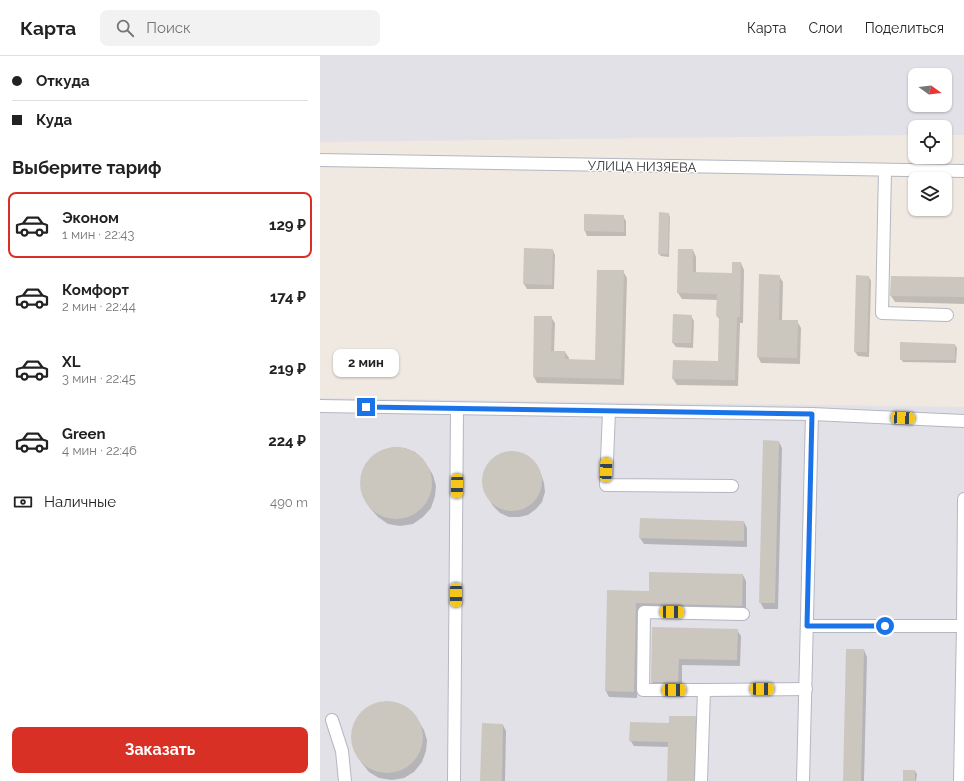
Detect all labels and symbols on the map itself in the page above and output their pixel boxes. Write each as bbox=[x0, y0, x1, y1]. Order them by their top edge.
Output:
north arrow bbox=[908, 68, 952, 112]
street label: УЛИЦА НИЗЯЕВА bbox=[588, 158, 697, 175]
callout: 2 мин bbox=[333, 349, 399, 377]
route end bbox=[357, 398, 375, 416]
car bbox=[891, 411, 915, 425]
car bbox=[600, 458, 612, 482]
car bbox=[451, 474, 463, 498]
car bbox=[450, 583, 462, 607]
car bbox=[660, 606, 684, 618]
route start bbox=[876, 617, 894, 635]
car bbox=[750, 683, 774, 695]
car bbox=[662, 684, 686, 696]

